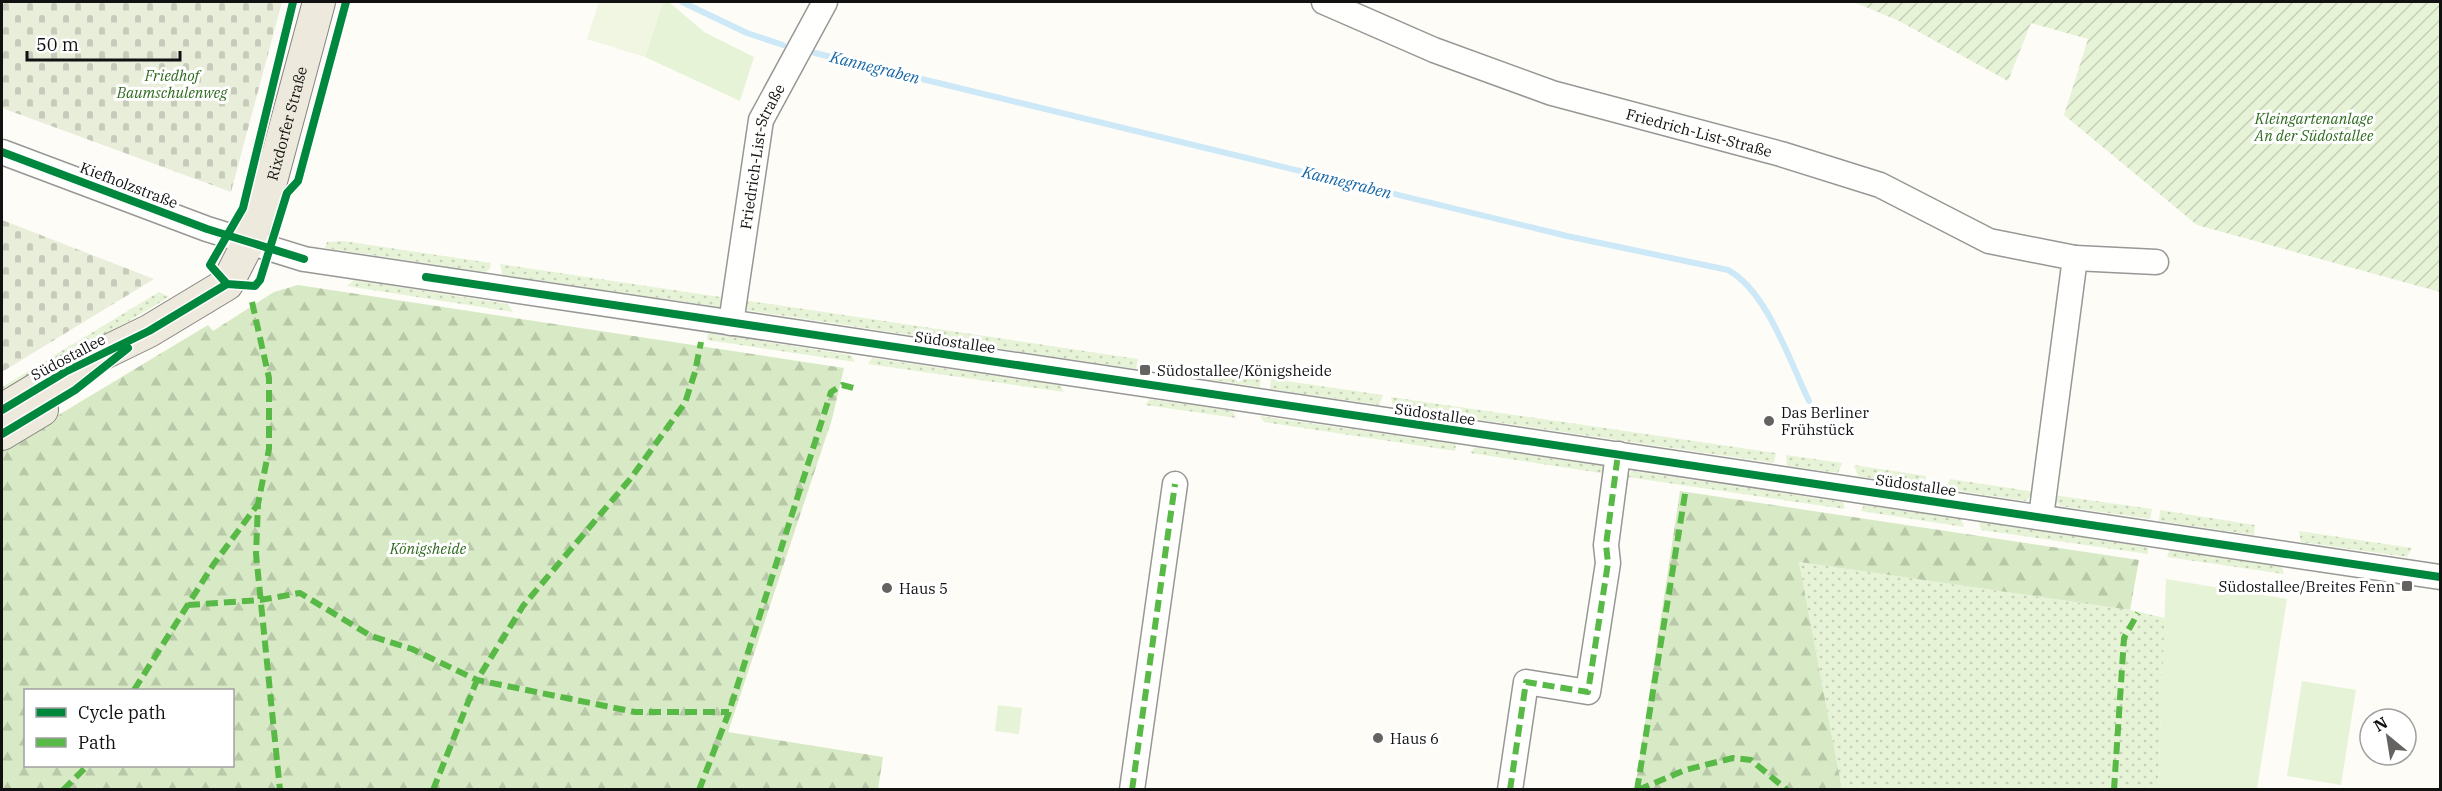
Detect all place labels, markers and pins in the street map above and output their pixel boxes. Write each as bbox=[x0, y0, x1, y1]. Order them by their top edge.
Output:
place label: Südostallee/Königsheide bbox=[1157, 361, 1332, 380]
marker: Südostallee/Königsheide bbox=[1138, 363, 1152, 377]
place label: Das Berliner Frühstück bbox=[1781, 403, 1869, 439]
marker: Das Berliner Frühstück bbox=[1762, 414, 1776, 428]
place label: Südostallee/Breites Fenn bbox=[2218, 577, 2395, 596]
place label: Haus 5 bbox=[899, 579, 948, 598]
marker: Südostallee/Breites Fenn bbox=[2400, 579, 2414, 593]
marker: Haus 5 bbox=[880, 581, 894, 595]
place label: Haus 6 bbox=[1390, 729, 1439, 748]
marker: Haus 6 bbox=[1371, 731, 1385, 745]

